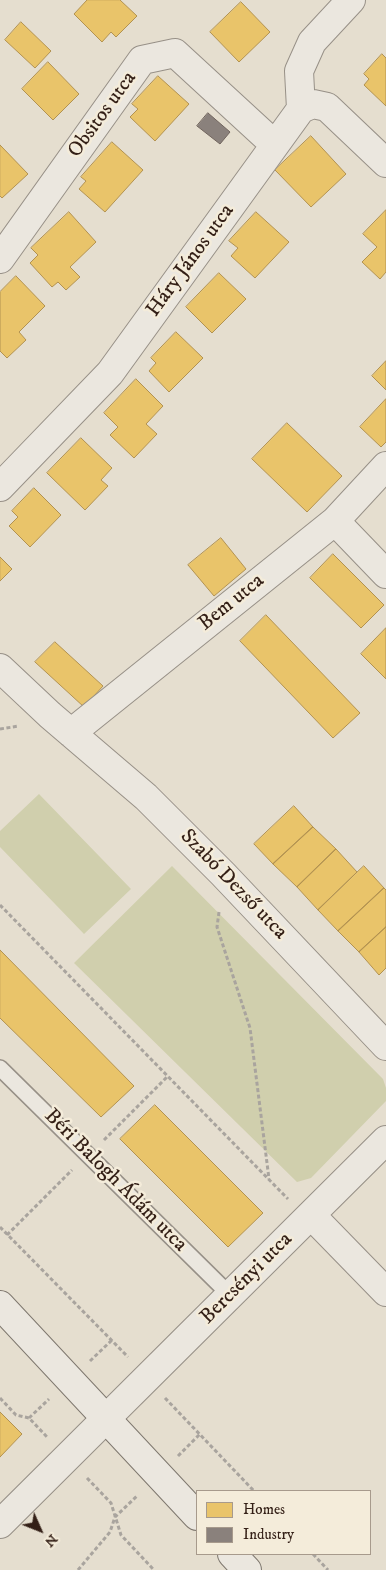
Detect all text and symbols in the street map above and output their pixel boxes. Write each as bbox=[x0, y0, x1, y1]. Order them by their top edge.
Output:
street label: Obsitos utca bbox=[63, 67, 143, 163]
street label: Háry János utca bbox=[142, 200, 240, 322]
street label: Bem utca bbox=[194, 569, 270, 637]
street label: Szabó Dezső utca bbox=[174, 825, 292, 945]
street label: Béri Balogh Ádám utca bbox=[38, 1104, 192, 1258]
street label: Bercsényi utca bbox=[196, 1228, 298, 1330]
legend bbox=[196, 1490, 371, 1555]
text: Homes bbox=[243, 1500, 285, 1519]
north arrow bbox=[15, 1505, 65, 1555]
text: Industry bbox=[243, 1525, 294, 1544]
text: N bbox=[40, 1530, 61, 1551]

